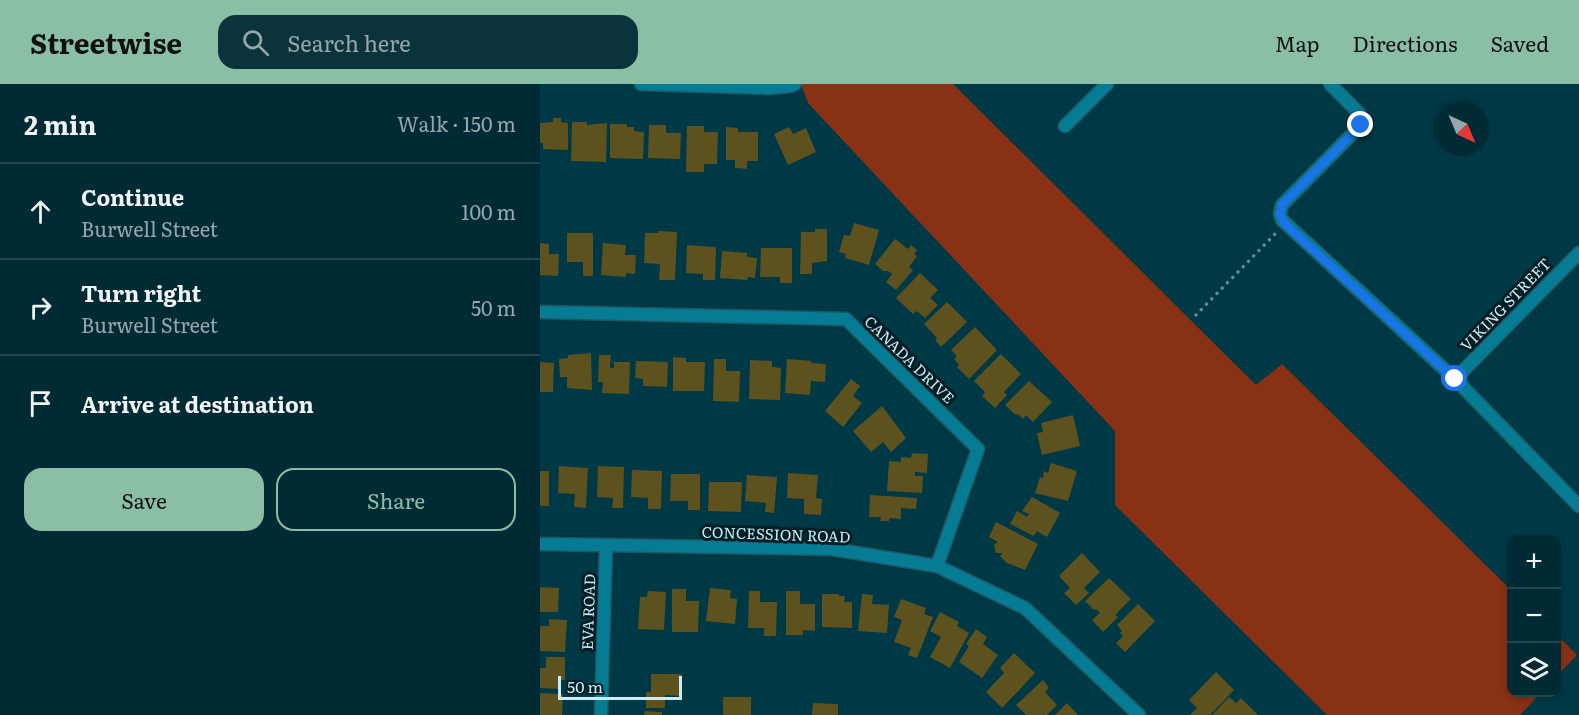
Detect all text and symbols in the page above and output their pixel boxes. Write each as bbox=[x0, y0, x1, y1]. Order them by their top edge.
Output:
search box bbox=[218, 15, 638, 69]
text: Streetwise bbox=[30, 21, 182, 63]
icon: search bbox=[239, 26, 272, 59]
text: Search here bbox=[287, 26, 411, 59]
text: Map bbox=[1275, 27, 1320, 58]
text: Directions bbox=[1353, 27, 1458, 58]
text: Saved bbox=[1491, 27, 1549, 58]
north arrow bbox=[1435, 102, 1489, 156]
text: 2 min bbox=[24, 104, 97, 143]
text: Walk · 150 m bbox=[397, 108, 516, 138]
route end bbox=[1347, 111, 1373, 137]
text: Continue bbox=[81, 180, 184, 213]
icon: ahead bbox=[24, 195, 57, 228]
text: 100 m bbox=[461, 196, 516, 226]
text: Burwell Street bbox=[81, 213, 218, 243]
street label: VIKING STREET bbox=[1454, 252, 1555, 356]
text: Turn right bbox=[81, 276, 201, 309]
icon: right bbox=[24, 291, 57, 324]
text: 50 m bbox=[471, 292, 516, 322]
text: Burwell Street bbox=[81, 309, 218, 339]
street label: CANADA DRIVE bbox=[860, 310, 960, 408]
route start bbox=[1441, 365, 1467, 391]
icon: arrive bbox=[24, 387, 57, 420]
text: Arrive at destination bbox=[81, 387, 314, 420]
button: Save bbox=[24, 468, 264, 531]
button: Share bbox=[276, 468, 516, 531]
street label: CONCESSION ROAD bbox=[701, 519, 851, 548]
map controls bbox=[1507, 535, 1561, 697]
button: + bbox=[1507, 535, 1561, 589]
street label: EVA ROAD bbox=[575, 573, 600, 650]
button: − bbox=[1507, 589, 1561, 643]
button: layers bbox=[1507, 643, 1561, 697]
scale bar bbox=[558, 673, 682, 700]
text: 50 m bbox=[567, 674, 603, 698]

